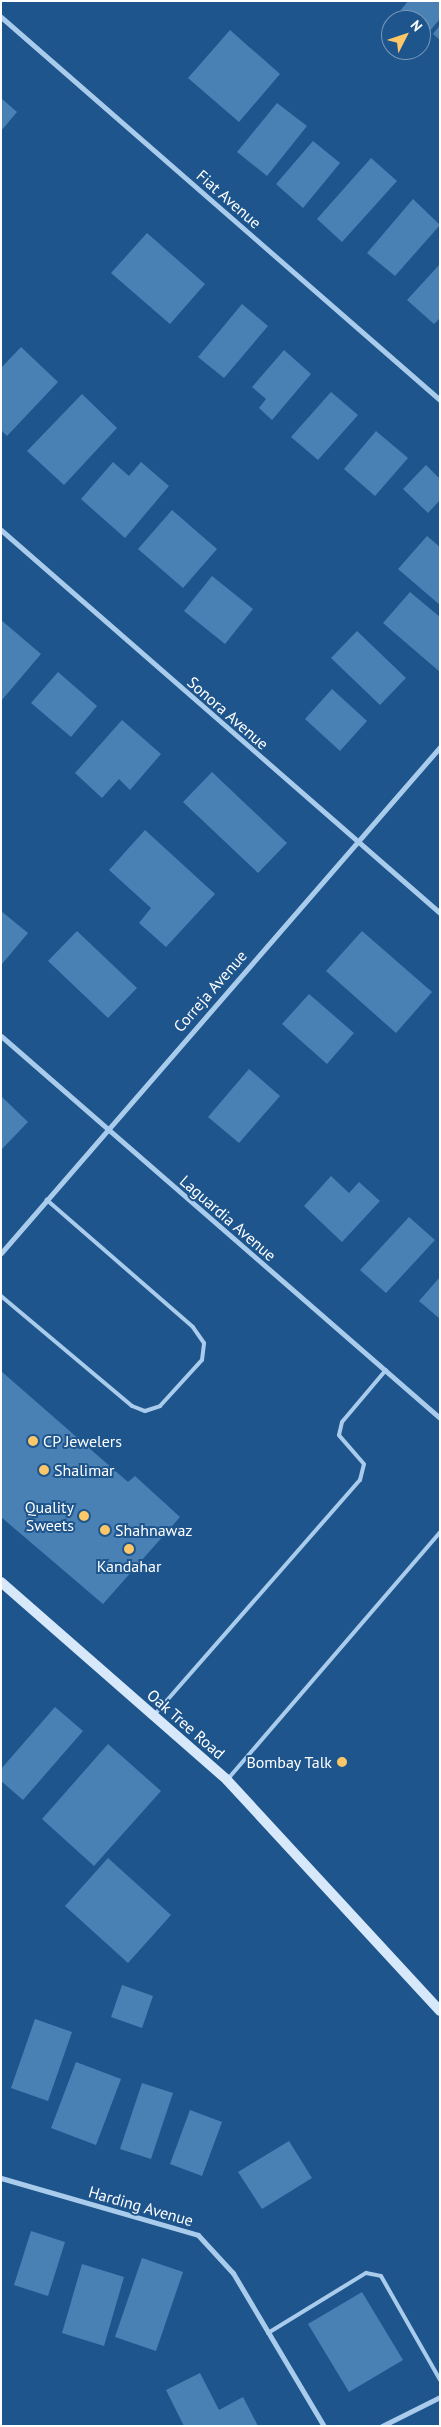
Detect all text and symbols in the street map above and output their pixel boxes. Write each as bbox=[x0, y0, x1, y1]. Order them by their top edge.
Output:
north arrow bbox=[381, 10, 431, 60]
text: N bbox=[407, 16, 426, 35]
street label: Fiat Avenue bbox=[192, 165, 266, 233]
street label: Sonora Avenue bbox=[183, 672, 273, 754]
street label: Correja Avenue bbox=[169, 946, 251, 1036]
street label: Laguardia Avenue bbox=[176, 1171, 280, 1265]
place label: CP Jewelers bbox=[43, 1431, 123, 1451]
marker: CP Jewelers bbox=[27, 1435, 39, 1447]
place label: Shalimar bbox=[54, 1460, 115, 1480]
marker: Shalimar bbox=[38, 1464, 50, 1476]
place label: Quality Sweets bbox=[25, 1497, 74, 1535]
marker: Quality Sweets bbox=[78, 1510, 90, 1522]
place label: Shahnawaz bbox=[115, 1520, 192, 1540]
marker: Shahnawaz bbox=[99, 1524, 111, 1536]
marker: Kandahar bbox=[123, 1543, 135, 1555]
place label: Kandahar bbox=[97, 1556, 161, 1576]
street label: Oak Tree Road bbox=[143, 1685, 229, 1763]
place label: Bombay Talk bbox=[245, 1752, 332, 1772]
marker: Bombay Talk bbox=[336, 1756, 348, 1768]
street label: Harding Avenue bbox=[86, 2182, 196, 2230]

